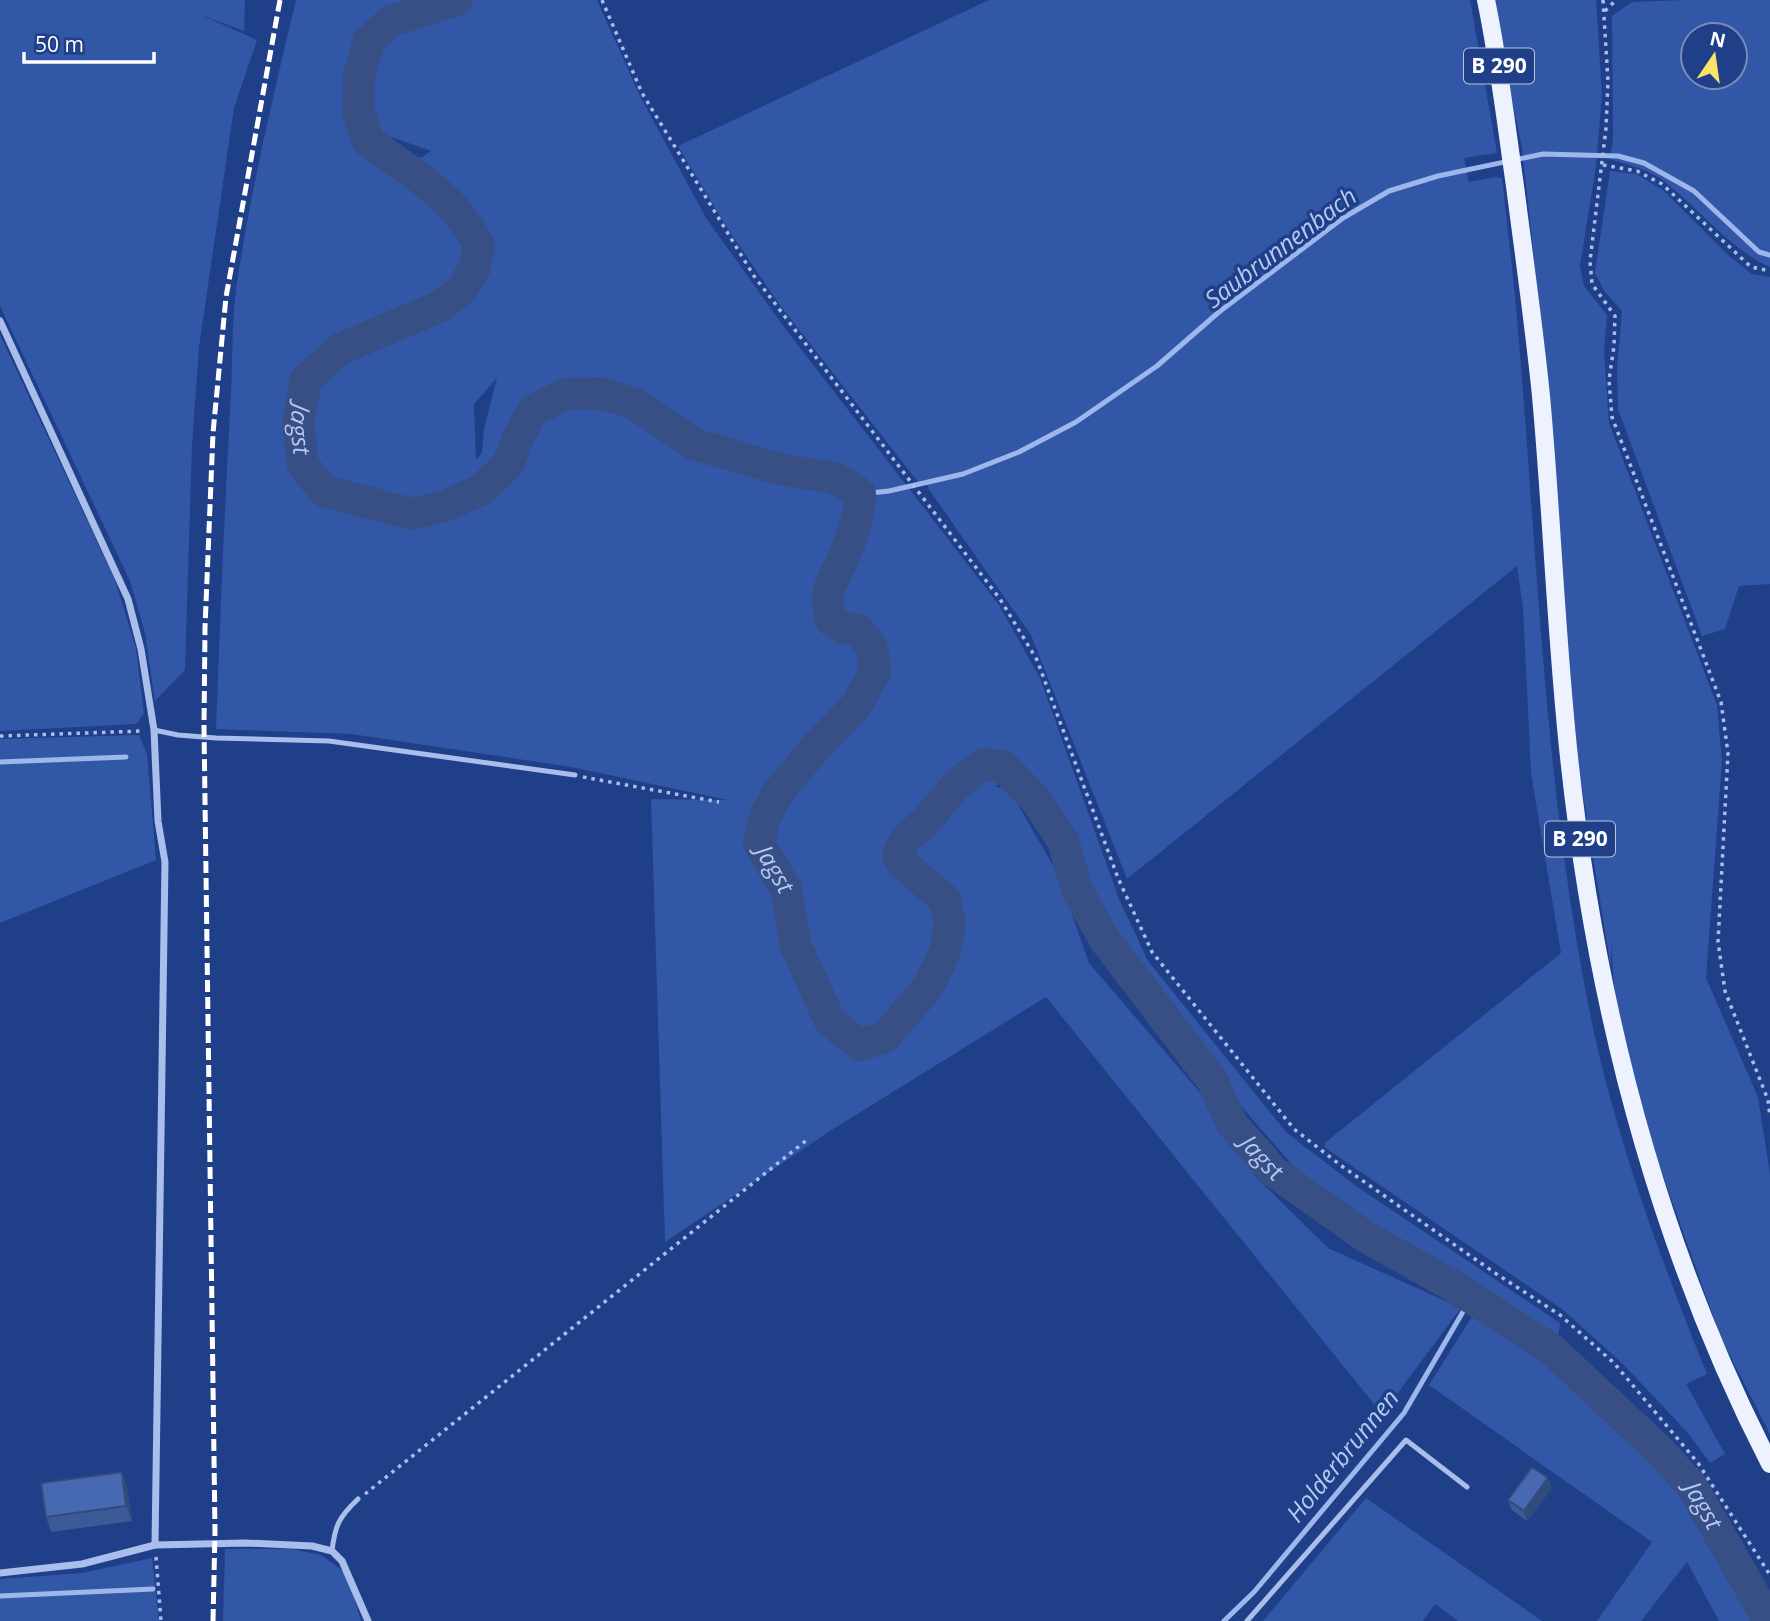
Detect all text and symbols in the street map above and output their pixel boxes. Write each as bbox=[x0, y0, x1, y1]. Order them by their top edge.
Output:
scale bar bbox=[24, 21, 154, 65]
north arrow bbox=[1679, 21, 1749, 91]
text: N bbox=[1707, 25, 1728, 54]
text: 50 m bbox=[35, 30, 84, 58]
road number: B 290 bbox=[1464, 48, 1534, 84]
water label: Saubrunnenbach bbox=[1197, 179, 1363, 315]
water label: Jagst bbox=[283, 398, 320, 458]
road number: B 290 bbox=[1545, 822, 1615, 856]
water label: Jagst bbox=[747, 835, 803, 900]
water label: Jagst bbox=[1231, 1124, 1291, 1188]
water label: Holderbrunnen bbox=[1278, 1382, 1406, 1528]
water label: Jagst bbox=[1675, 1471, 1732, 1536]

